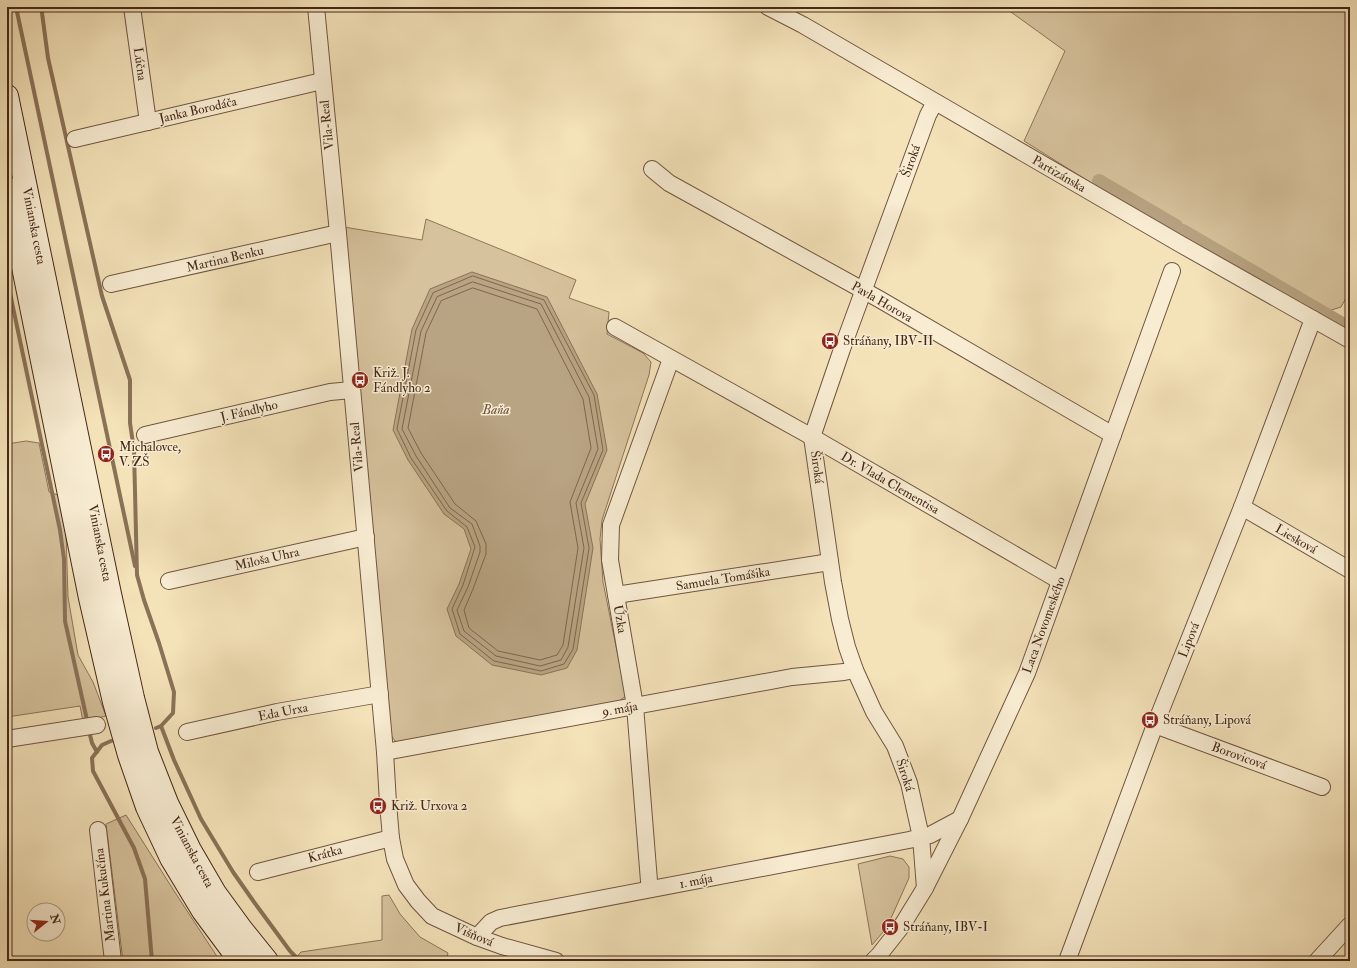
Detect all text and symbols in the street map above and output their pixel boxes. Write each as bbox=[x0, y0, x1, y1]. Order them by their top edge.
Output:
street label: Lúčna bbox=[130, 46, 150, 82]
street label: Janka Borodáča bbox=[157, 93, 239, 127]
street label: Vila-Real bbox=[316, 99, 338, 151]
street label: Široká bbox=[896, 141, 924, 179]
street label: Partizánska bbox=[1029, 152, 1089, 196]
street label: Vinianska cesta bbox=[19, 186, 49, 267]
street label: Martina Benku bbox=[185, 242, 265, 276]
street label: Pavla Horova bbox=[849, 278, 916, 326]
bus stop icon: Stráňany, IBV-II bbox=[820, 331, 840, 351]
place label: Stráňany, IBV-II bbox=[843, 333, 933, 350]
place label: Križ. J. Fándlyho 2 bbox=[373, 365, 431, 397]
bus stop icon: Križ. J. Fándlyho 2 bbox=[350, 370, 370, 390]
street label: J. Fándlyho bbox=[218, 397, 280, 427]
park label: Baňa bbox=[482, 402, 509, 418]
street label: Vila-Real bbox=[347, 421, 367, 473]
place label: Michalovce, V. ZŠ bbox=[119, 439, 181, 470]
bus stop icon: Michalovce, V. ZŠ bbox=[96, 444, 116, 464]
street label: Dr. Vlada Clementisa bbox=[838, 448, 943, 518]
street label: Široká bbox=[807, 449, 829, 485]
street label: Vinianska cesta bbox=[85, 503, 115, 584]
street label: Liesková bbox=[1272, 521, 1320, 558]
street label: Miloša Uhra bbox=[233, 544, 302, 574]
street label: Samuela Tomášika bbox=[675, 564, 772, 594]
street label: Laca Novomeského bbox=[1019, 574, 1069, 676]
street label: Úzka bbox=[610, 603, 631, 635]
street label: Lipová bbox=[1175, 620, 1204, 660]
street label: 9. mája bbox=[600, 698, 640, 720]
street label: Eda Urxa bbox=[257, 699, 310, 725]
bus stop icon: Stráňany, Lipová bbox=[1140, 710, 1160, 730]
place label: Stráňany, Lipová bbox=[1163, 712, 1252, 729]
street label: Borovicová bbox=[1209, 739, 1269, 773]
street label: Široká bbox=[892, 756, 920, 794]
bus stop icon: Križ. Urxova 2 bbox=[368, 796, 388, 816]
place label: Križ. Urxova 2 bbox=[391, 798, 468, 814]
street label: Vinianska cesta bbox=[167, 814, 218, 891]
street label: Krátka bbox=[306, 842, 345, 866]
street label: Martina Kukučína bbox=[91, 847, 119, 943]
street label: 1. mája bbox=[678, 870, 715, 892]
north arrow bbox=[26, 902, 66, 942]
text: N bbox=[47, 912, 63, 927]
bus stop icon: Stráňany, IBV-I bbox=[880, 917, 900, 937]
place label: Stráňany, IBV-I bbox=[903, 919, 988, 936]
street label: Višňová bbox=[452, 920, 496, 951]

